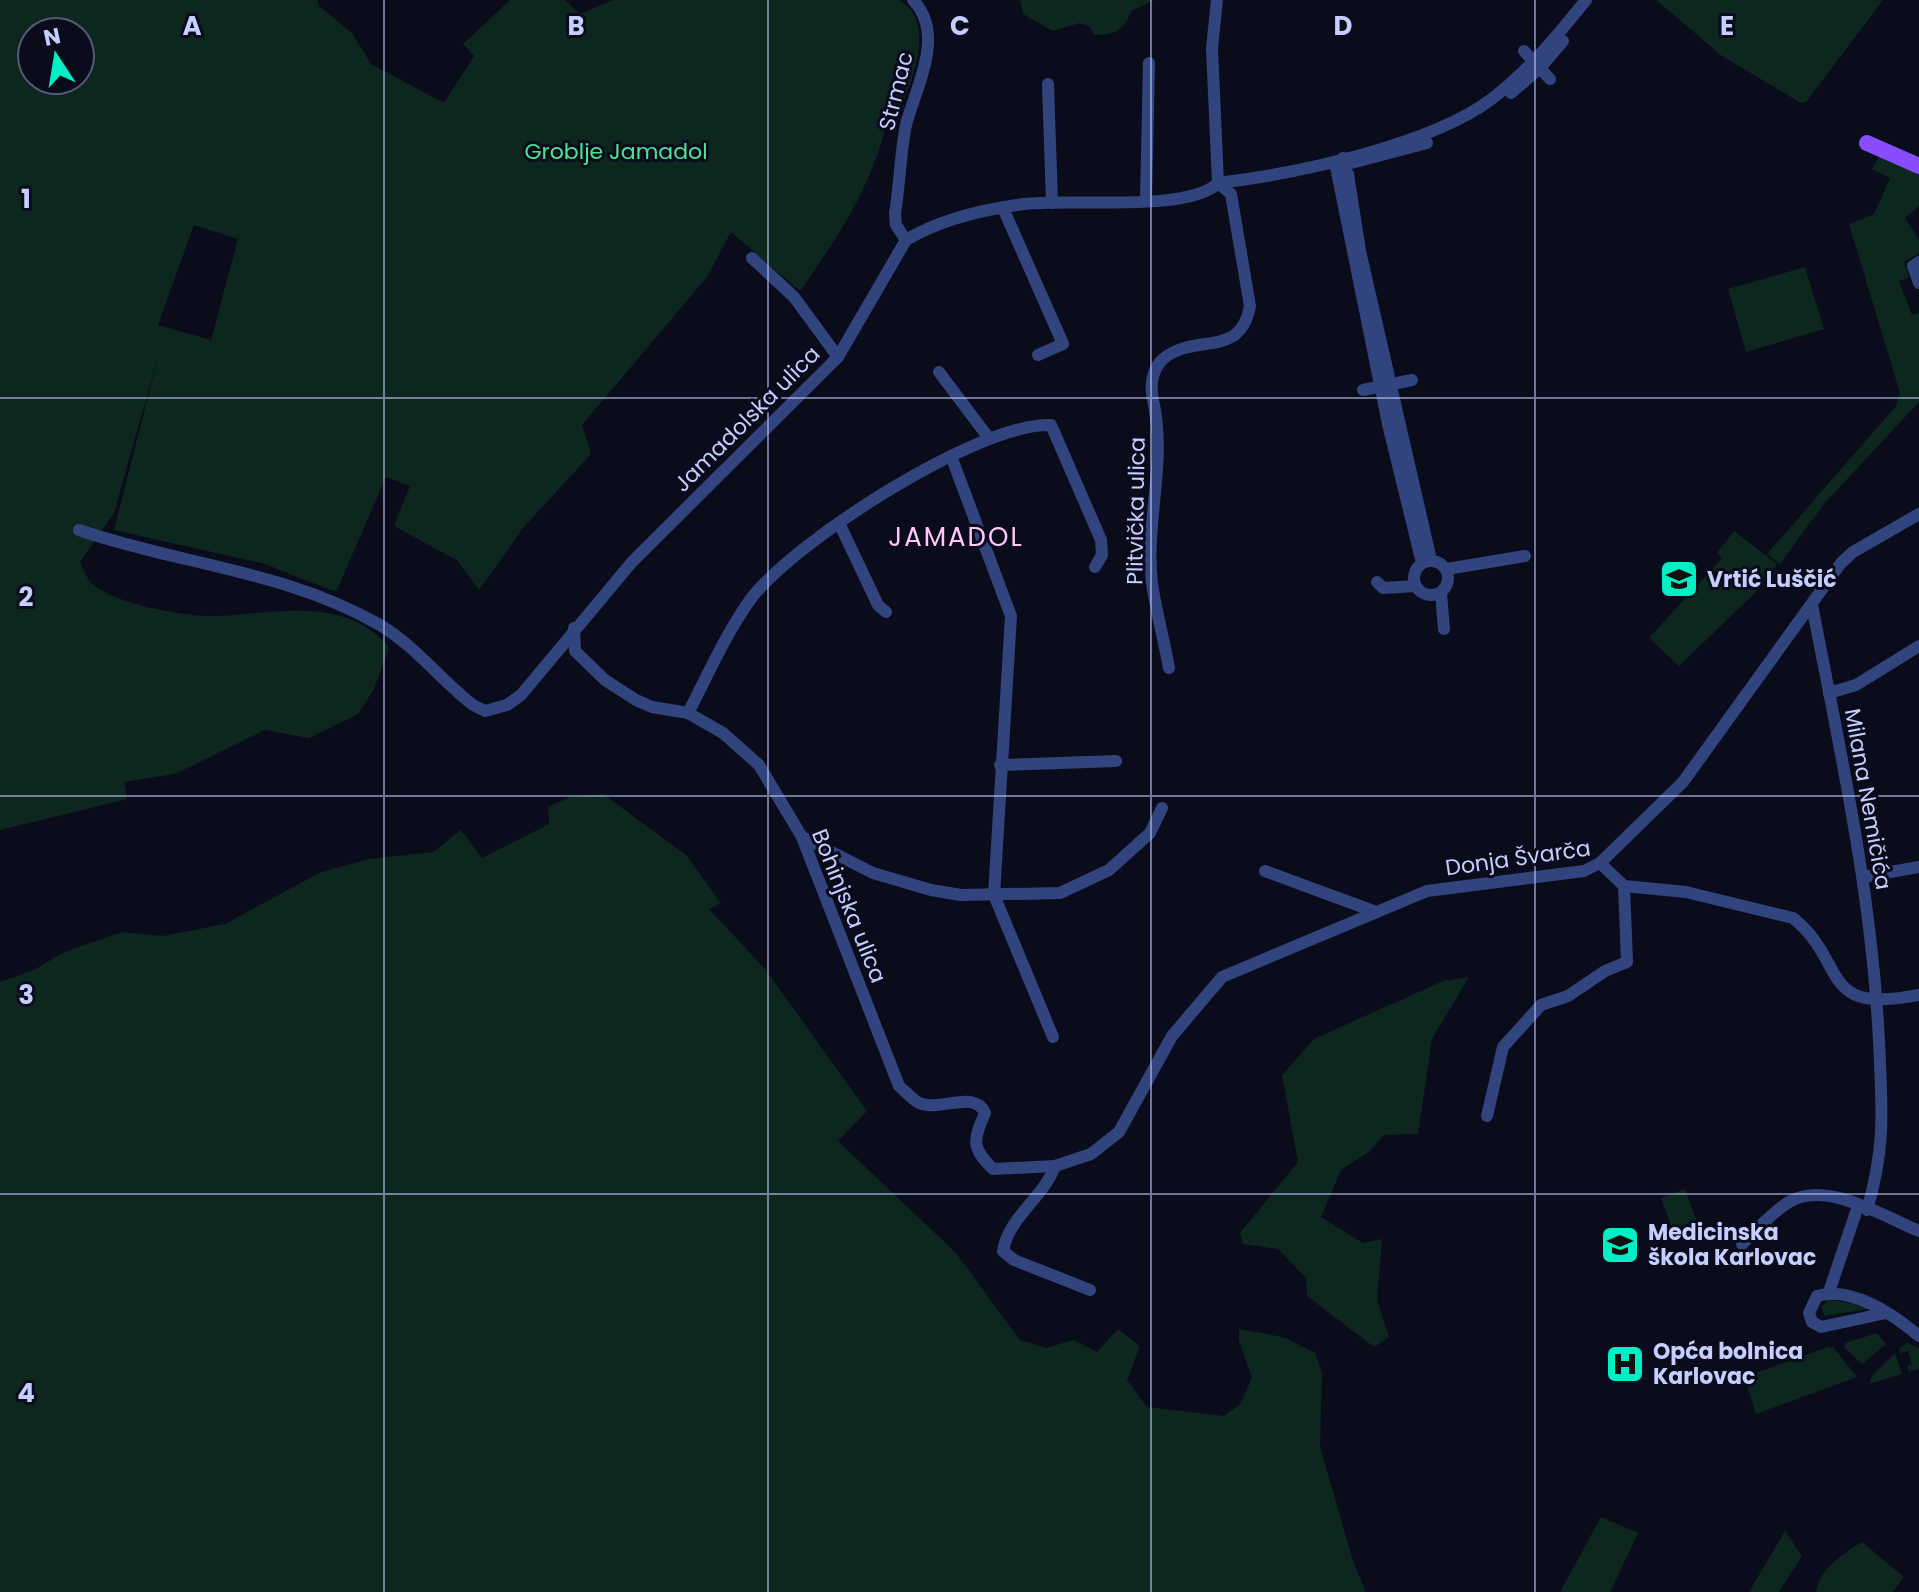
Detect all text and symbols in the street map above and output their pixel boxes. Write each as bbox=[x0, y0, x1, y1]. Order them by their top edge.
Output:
text: A bbox=[182, 8, 202, 44]
text: B bbox=[567, 8, 585, 44]
text: C bbox=[950, 8, 970, 44]
text: D bbox=[1334, 8, 1353, 44]
text: E bbox=[1720, 8, 1734, 44]
north arrow bbox=[16, 16, 96, 96]
text: N bbox=[41, 20, 63, 54]
street label: Strmac bbox=[871, 48, 921, 134]
park label: Groblje Jamadol bbox=[524, 136, 708, 167]
text: 1 bbox=[21, 181, 31, 217]
street label: Jamadolska ulica bbox=[667, 339, 827, 499]
street label: Plitvička ulica bbox=[1119, 437, 1153, 585]
district label: JAMADOL bbox=[888, 519, 1024, 555]
school or university icon: Vrtić Luščić bbox=[1658, 558, 1700, 600]
place label: Vrtić Luščić bbox=[1707, 564, 1837, 595]
text: 2 bbox=[19, 579, 34, 615]
street label: Milana Nemičića bbox=[1837, 706, 1899, 892]
street label: Bohinjska ulica bbox=[804, 824, 894, 988]
street label: Donja Švarča bbox=[1443, 832, 1593, 884]
text: 3 bbox=[18, 977, 34, 1013]
place label: Medicinska škola Karlovac bbox=[1648, 1217, 1816, 1273]
school or university icon: Medicinska škola Karlovac bbox=[1599, 1224, 1641, 1266]
place label: Opća bolnica Karlovac bbox=[1653, 1336, 1803, 1392]
hospital icon: Opća bolnica Karlovac bbox=[1604, 1343, 1646, 1385]
text: 4 bbox=[17, 1375, 35, 1411]

